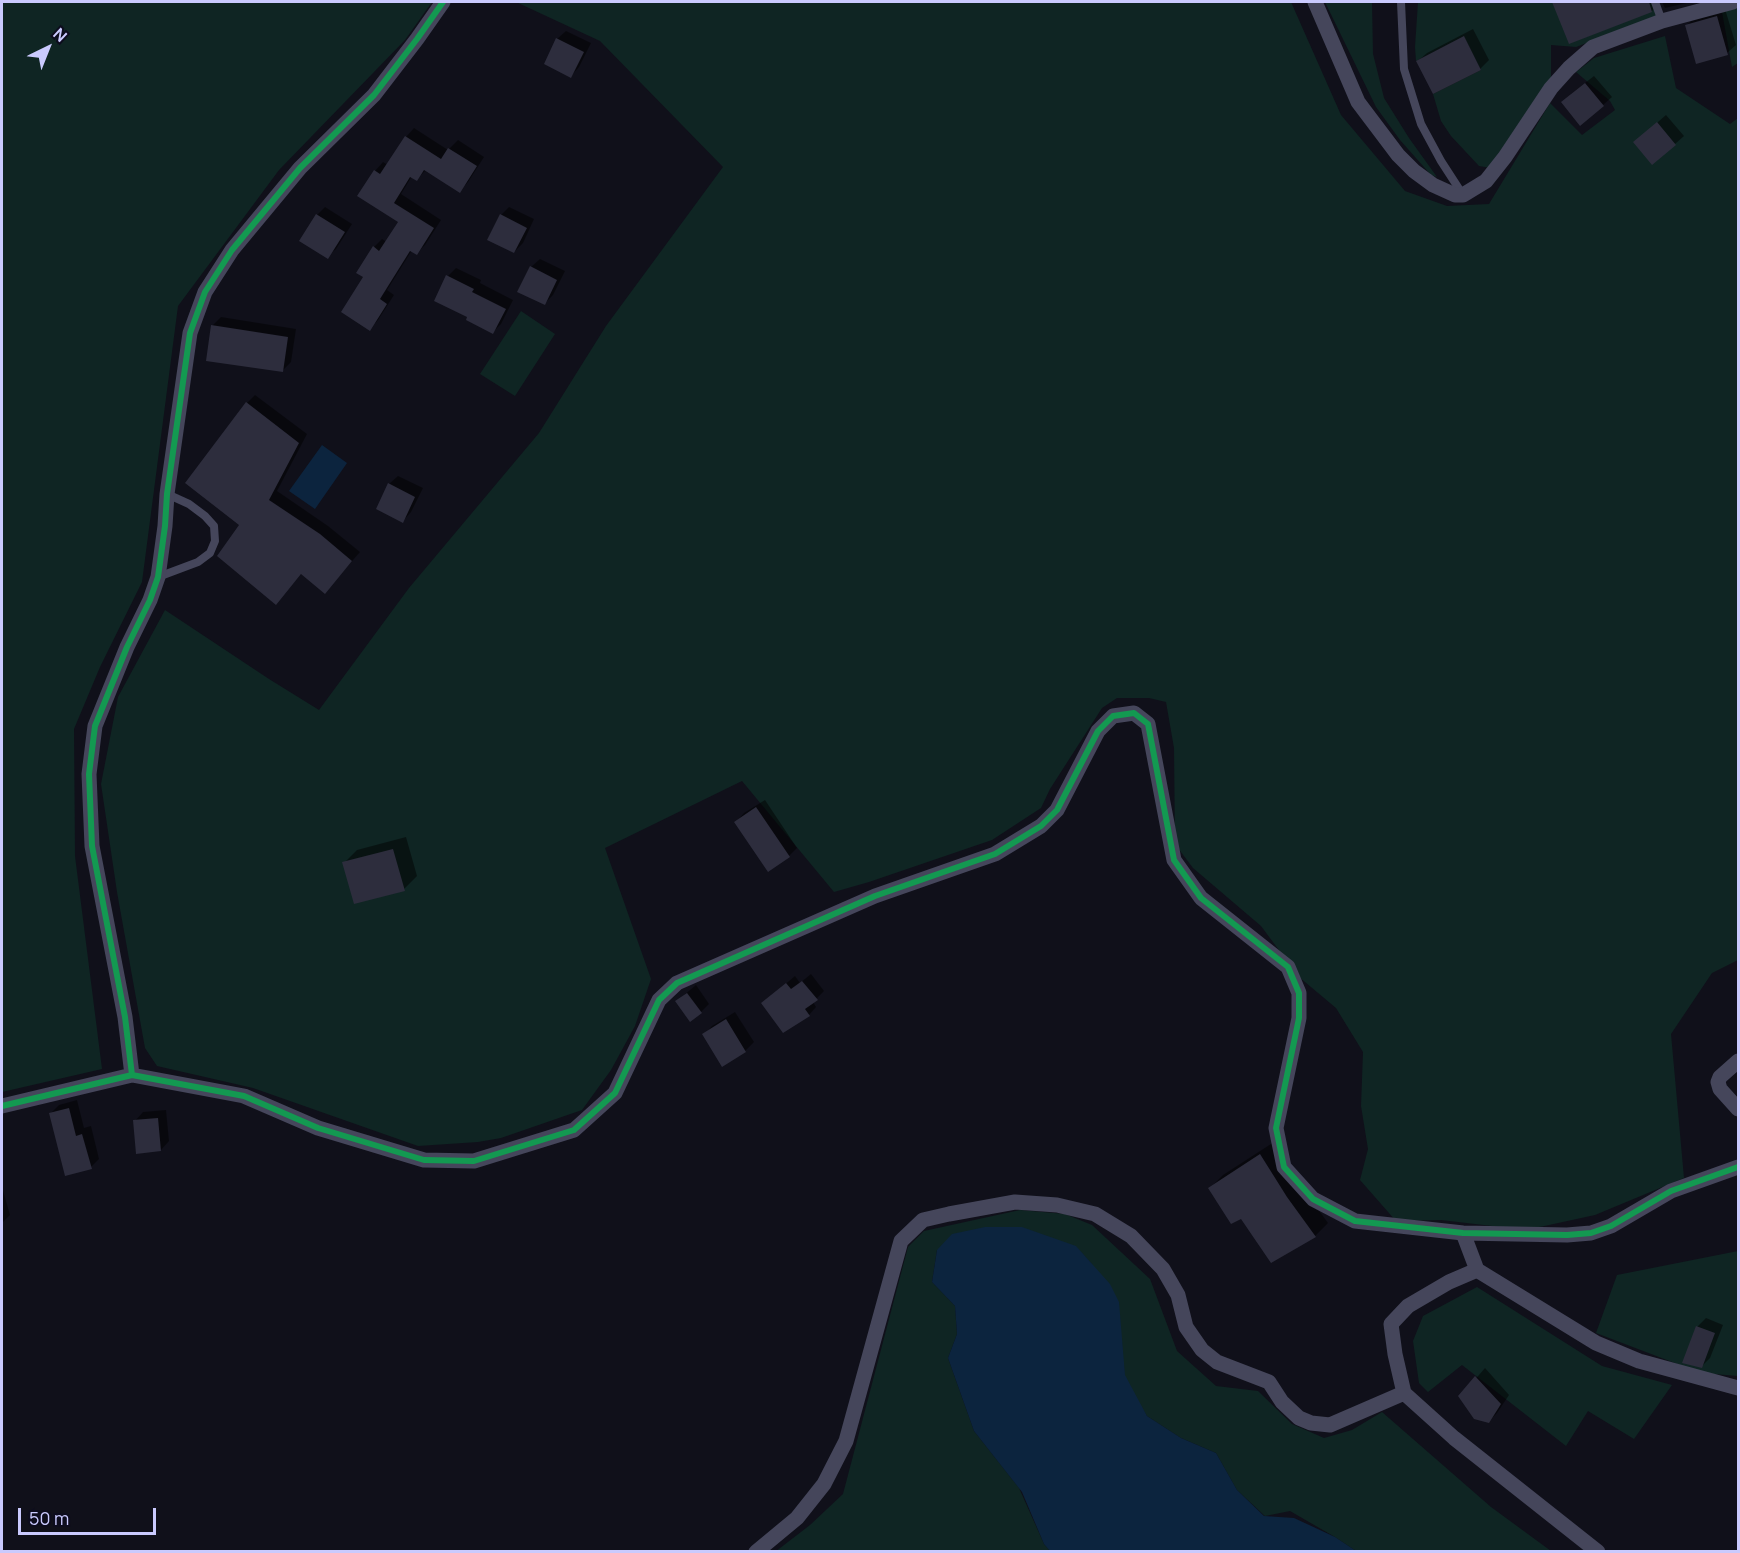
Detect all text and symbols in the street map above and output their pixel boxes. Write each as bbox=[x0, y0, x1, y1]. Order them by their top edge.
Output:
north arrow bbox=[18, 18, 78, 78]
text: N bbox=[49, 23, 72, 47]
scale bar bbox=[21, 1496, 159, 1534]
text: 50 m bbox=[29, 1506, 69, 1530]

